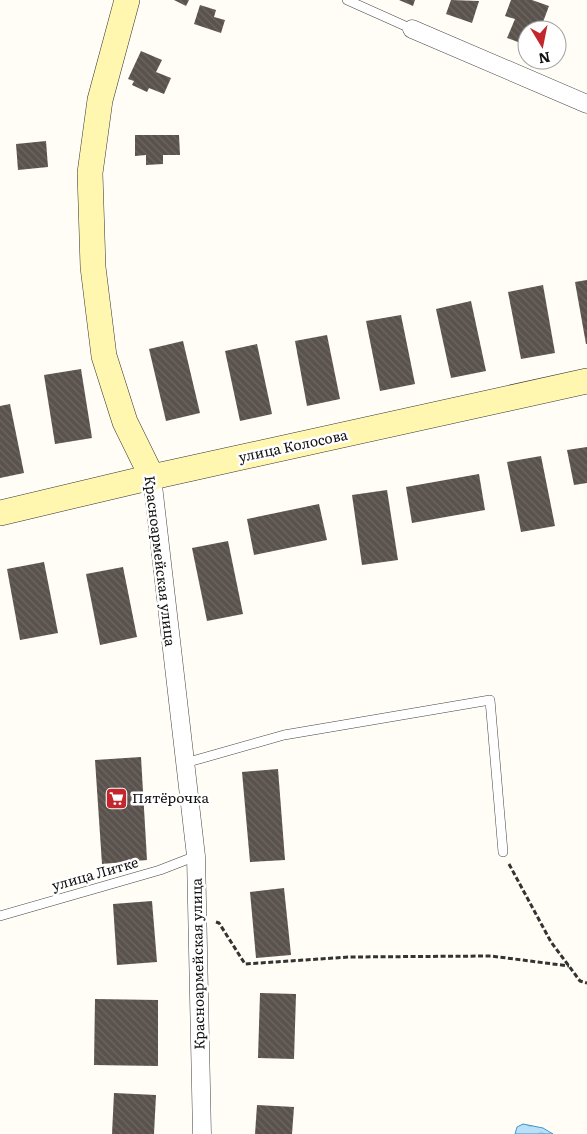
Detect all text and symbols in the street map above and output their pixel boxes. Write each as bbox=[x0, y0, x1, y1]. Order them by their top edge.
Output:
north arrow bbox=[517, 20, 567, 70]
text: N bbox=[537, 48, 552, 70]
street label: улица Колосова bbox=[236, 424, 350, 466]
street label: Красноармейская улица bbox=[141, 474, 181, 648]
supermarket icon: Пятёрочка bbox=[104, 786, 128, 810]
place label: Пятёрочка bbox=[132, 787, 210, 807]
street label: улица Литке bbox=[49, 851, 140, 895]
street label: Красноармейская улица bbox=[185, 877, 208, 1050]

